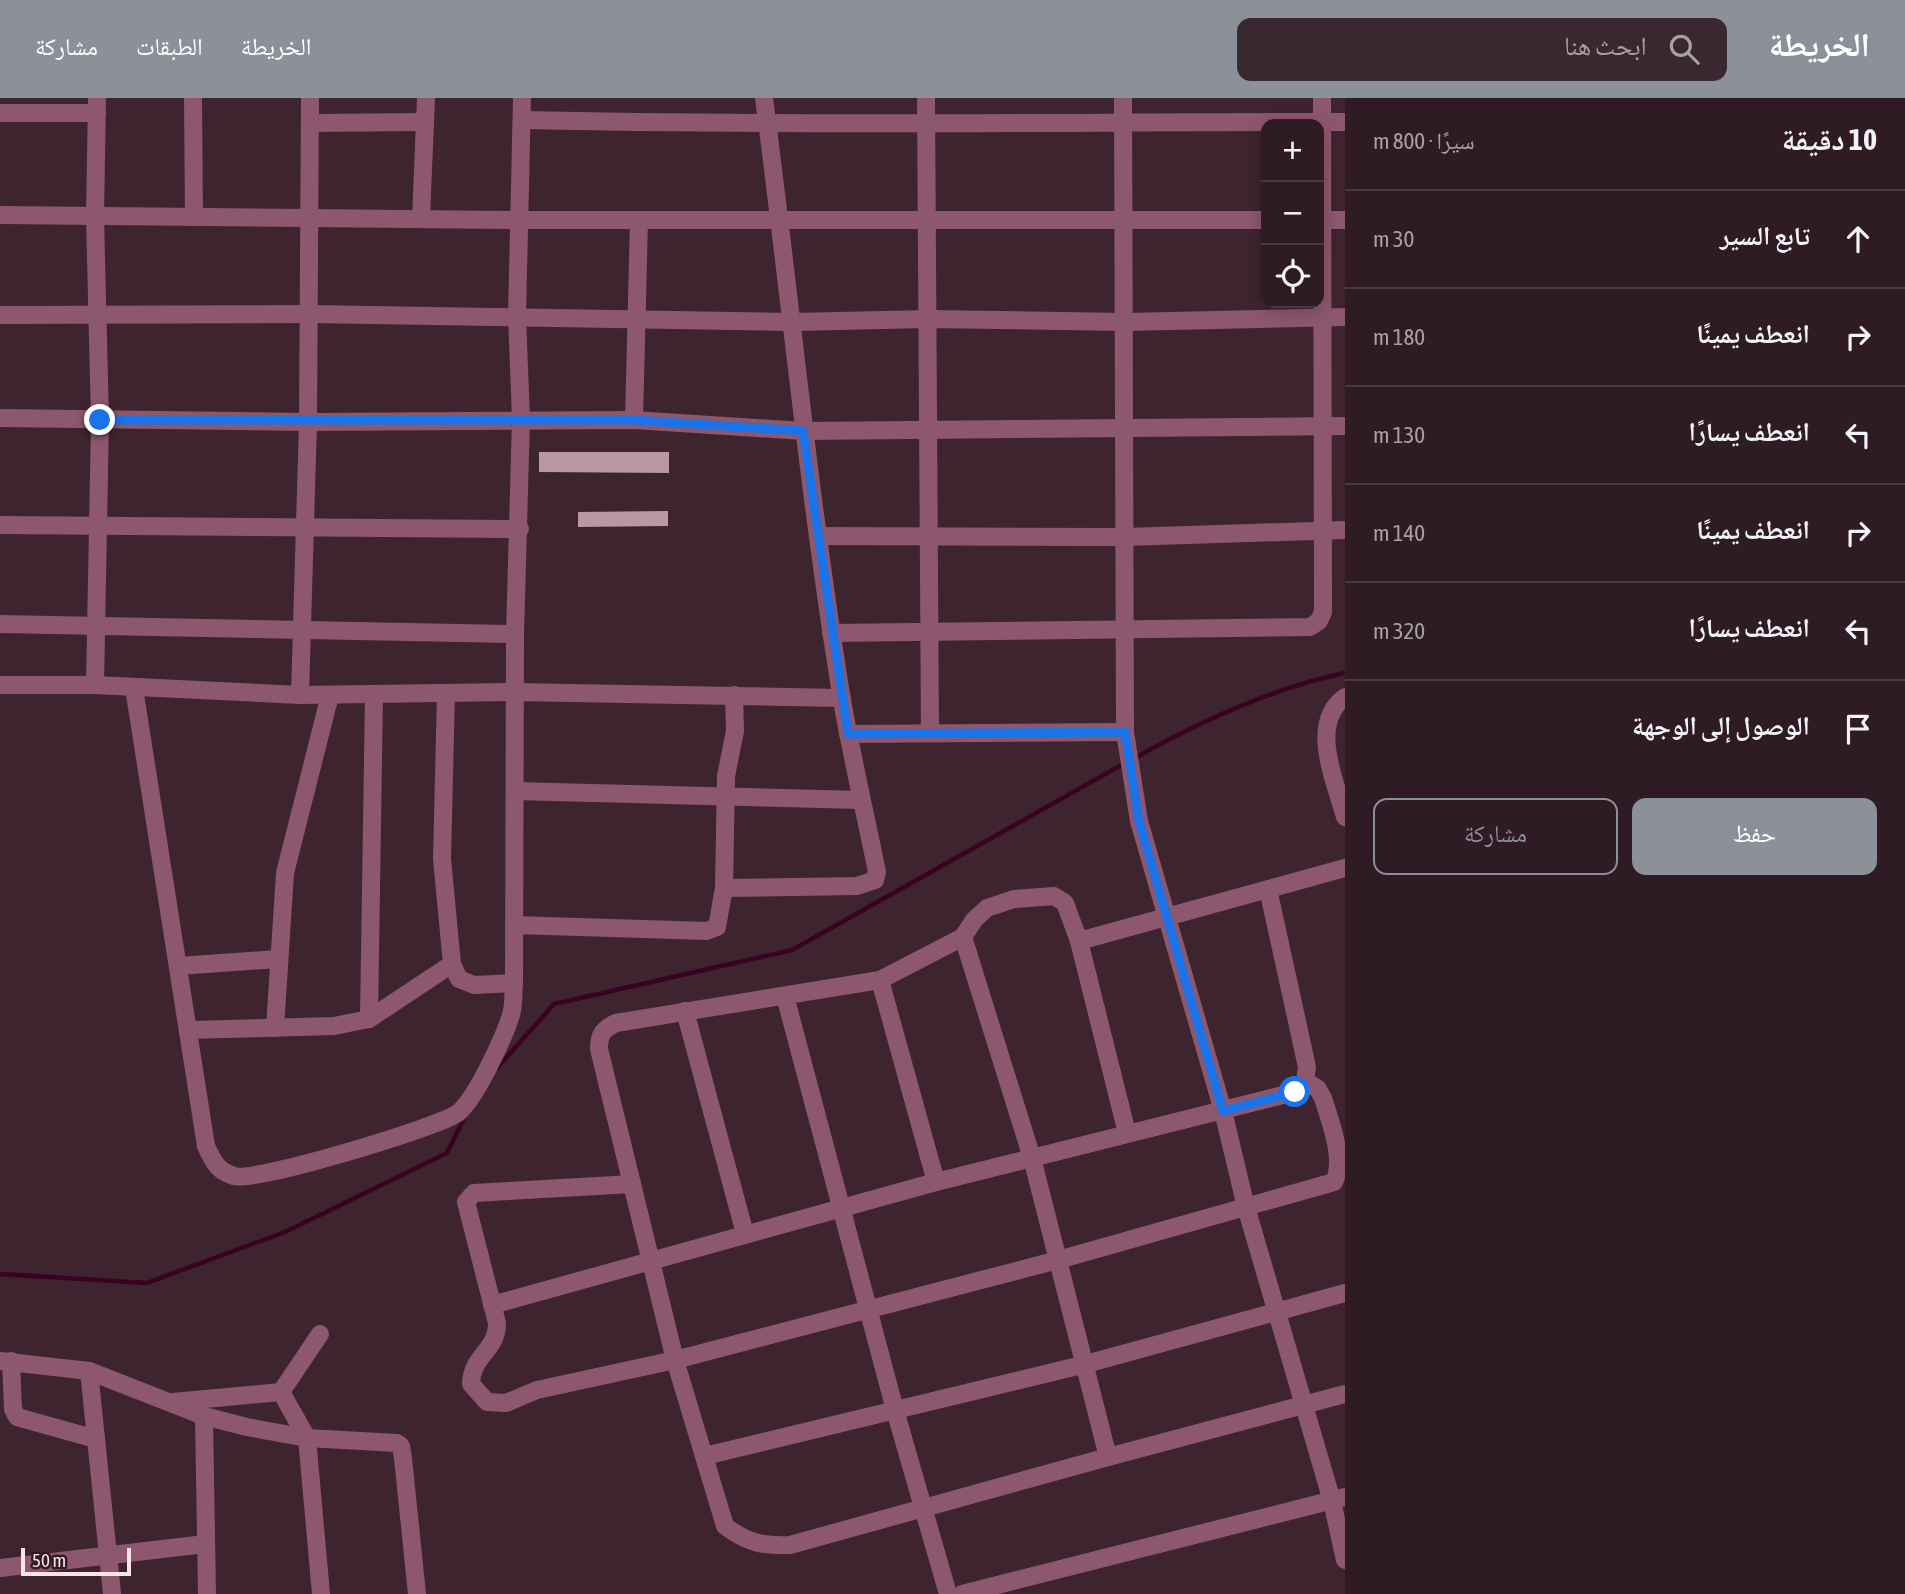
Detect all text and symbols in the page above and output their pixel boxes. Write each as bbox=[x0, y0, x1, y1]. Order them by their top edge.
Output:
search box bbox=[1237, 18, 1727, 81]
text: الخريطة bbox=[1769, 25, 1870, 63]
icon: search bbox=[1665, 30, 1703, 68]
text: ابحث هنا bbox=[1564, 31, 1647, 61]
text: مشاركة bbox=[35, 33, 98, 60]
text: الطبقات bbox=[136, 33, 203, 60]
text: الخريطة bbox=[241, 33, 311, 60]
map controls bbox=[1261, 119, 1324, 308]
button: + bbox=[1261, 119, 1324, 182]
text: 10 دقيقة bbox=[1782, 122, 1877, 156]
text: سيرًا · 800 m bbox=[1373, 128, 1475, 154]
button: − bbox=[1261, 182, 1324, 245]
icon: ahead bbox=[1839, 220, 1877, 258]
text: تابع السير bbox=[1720, 221, 1810, 251]
text: 30 m bbox=[1373, 226, 1414, 252]
button: locate bbox=[1261, 245, 1324, 308]
icon: right bbox=[1839, 318, 1877, 356]
text: انعطف يمينًا bbox=[1696, 319, 1810, 349]
text: 180 m bbox=[1373, 324, 1425, 350]
route end bbox=[84, 404, 115, 435]
icon: left bbox=[1839, 416, 1877, 454]
text: انعطف يسارًا bbox=[1689, 417, 1810, 447]
text: 130 m bbox=[1373, 422, 1425, 448]
icon: right bbox=[1839, 514, 1877, 552]
text: انعطف يمينًا bbox=[1696, 515, 1810, 545]
text: 140 m bbox=[1373, 520, 1425, 546]
icon: left bbox=[1839, 612, 1877, 650]
text: انعطف يسارًا bbox=[1689, 613, 1810, 643]
text: 320 m bbox=[1373, 618, 1425, 644]
icon: arrive bbox=[1839, 710, 1877, 748]
text: الوصول إلى الوجهة bbox=[1632, 711, 1810, 741]
button: مشاركة bbox=[1373, 798, 1618, 875]
button: حفظ bbox=[1632, 798, 1877, 875]
route start bbox=[1279, 1076, 1310, 1107]
scale bar bbox=[21, 1545, 131, 1577]
text: 50 m bbox=[32, 1549, 66, 1571]

